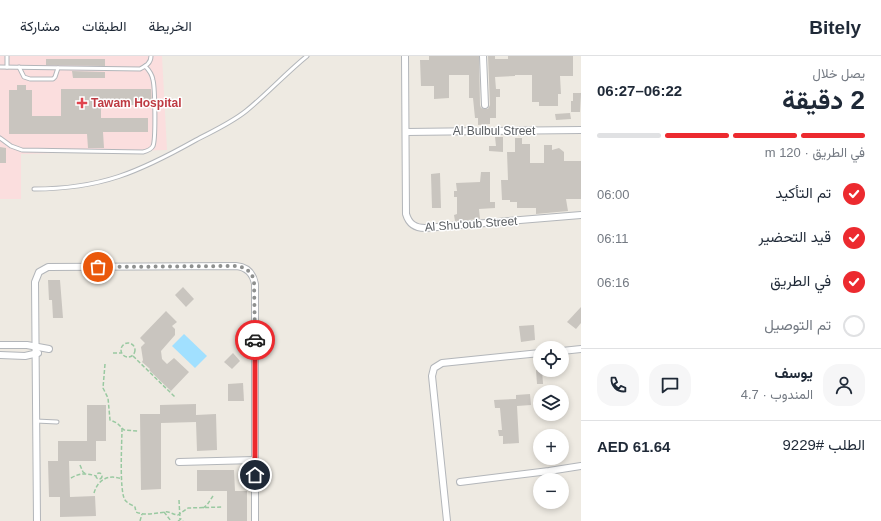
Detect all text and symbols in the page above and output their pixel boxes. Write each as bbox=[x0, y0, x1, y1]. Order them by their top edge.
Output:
text: Bitely bbox=[809, 17, 861, 38]
text: مشاركة bbox=[20, 18, 60, 34]
text: الطبقات bbox=[82, 18, 126, 34]
text: الخريطة bbox=[148, 18, 192, 34]
text: يصل خلال bbox=[813, 66, 865, 81]
text: 06:22–06:27 bbox=[597, 82, 682, 99]
text: 2 دقيقة bbox=[782, 85, 865, 115]
place label: Tawam Hospital bbox=[91, 96, 181, 110]
marker: Tawam Hospital bbox=[76, 97, 88, 109]
street label: Al Bulbul Street bbox=[453, 124, 536, 138]
text: في الطريق · 120 m bbox=[765, 145, 865, 160]
icon: check bbox=[843, 183, 865, 205]
text: تم التأكيد bbox=[775, 184, 831, 201]
text: 06:00 bbox=[597, 187, 630, 202]
street label: Al Shu'oub Street bbox=[424, 214, 519, 234]
icon: check bbox=[843, 227, 865, 249]
text: قيد التحضير bbox=[759, 228, 831, 245]
text: 06:11 bbox=[597, 231, 629, 246]
pin bbox=[81, 250, 115, 284]
icon: bag bbox=[87, 256, 109, 278]
icon: check bbox=[843, 271, 865, 293]
text: في الطريق bbox=[770, 272, 831, 289]
text: 06:16 bbox=[597, 275, 630, 290]
text: تم التوصيل bbox=[764, 316, 831, 333]
courier bbox=[235, 320, 275, 360]
icon: car bbox=[244, 329, 266, 351]
map controls bbox=[533, 341, 569, 509]
button: locate bbox=[533, 341, 569, 377]
button: phone bbox=[597, 364, 639, 406]
button: chat bbox=[649, 364, 691, 406]
text: يوسف bbox=[775, 364, 813, 381]
button: person bbox=[823, 364, 865, 406]
button: layers bbox=[533, 385, 569, 421]
text: المندوب · 4.7 bbox=[741, 387, 813, 402]
button: + bbox=[533, 429, 569, 465]
text: الطلب #9229 bbox=[782, 436, 865, 453]
text: AED 61.64 bbox=[597, 438, 670, 455]
pin bbox=[238, 458, 272, 492]
icon: home bbox=[244, 464, 266, 486]
button: − bbox=[533, 473, 569, 509]

